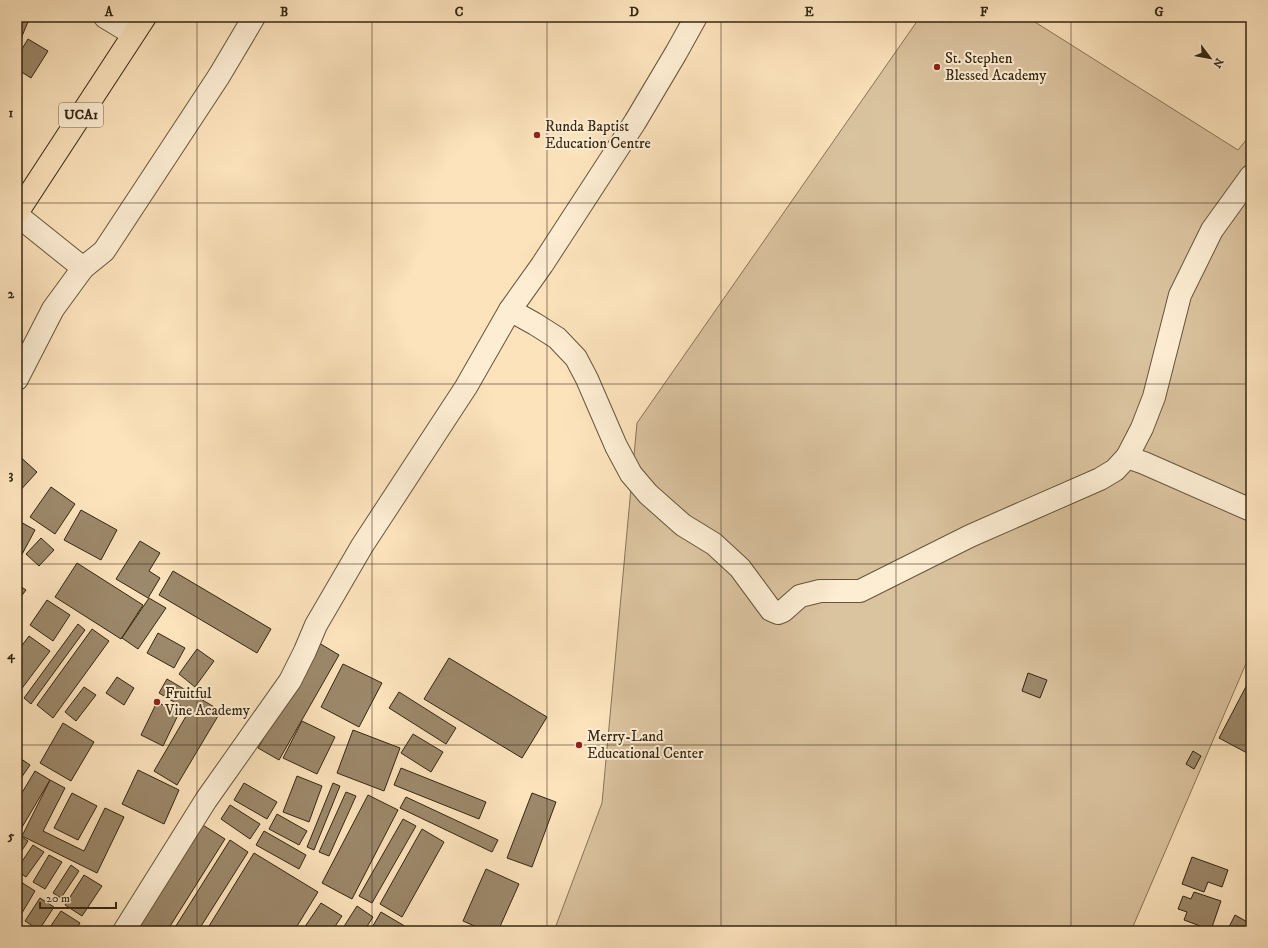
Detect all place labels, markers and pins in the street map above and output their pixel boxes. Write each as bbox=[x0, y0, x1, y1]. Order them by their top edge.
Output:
place label: St. Stephen Blessed Academy bbox=[945, 49, 1047, 85]
marker: St. Stephen Blessed Academy bbox=[932, 62, 942, 72]
place label: Runda Baptist Education Centre bbox=[545, 117, 651, 153]
marker: Runda Baptist Education Centre bbox=[532, 130, 542, 140]
place label: Fruitful Vine Academy bbox=[164, 684, 251, 720]
marker: Fruitful Vine Academy bbox=[152, 697, 162, 707]
place label: Merry-Land Educational Center bbox=[587, 727, 704, 763]
marker: Merry-Land Educational Center bbox=[574, 740, 584, 750]

